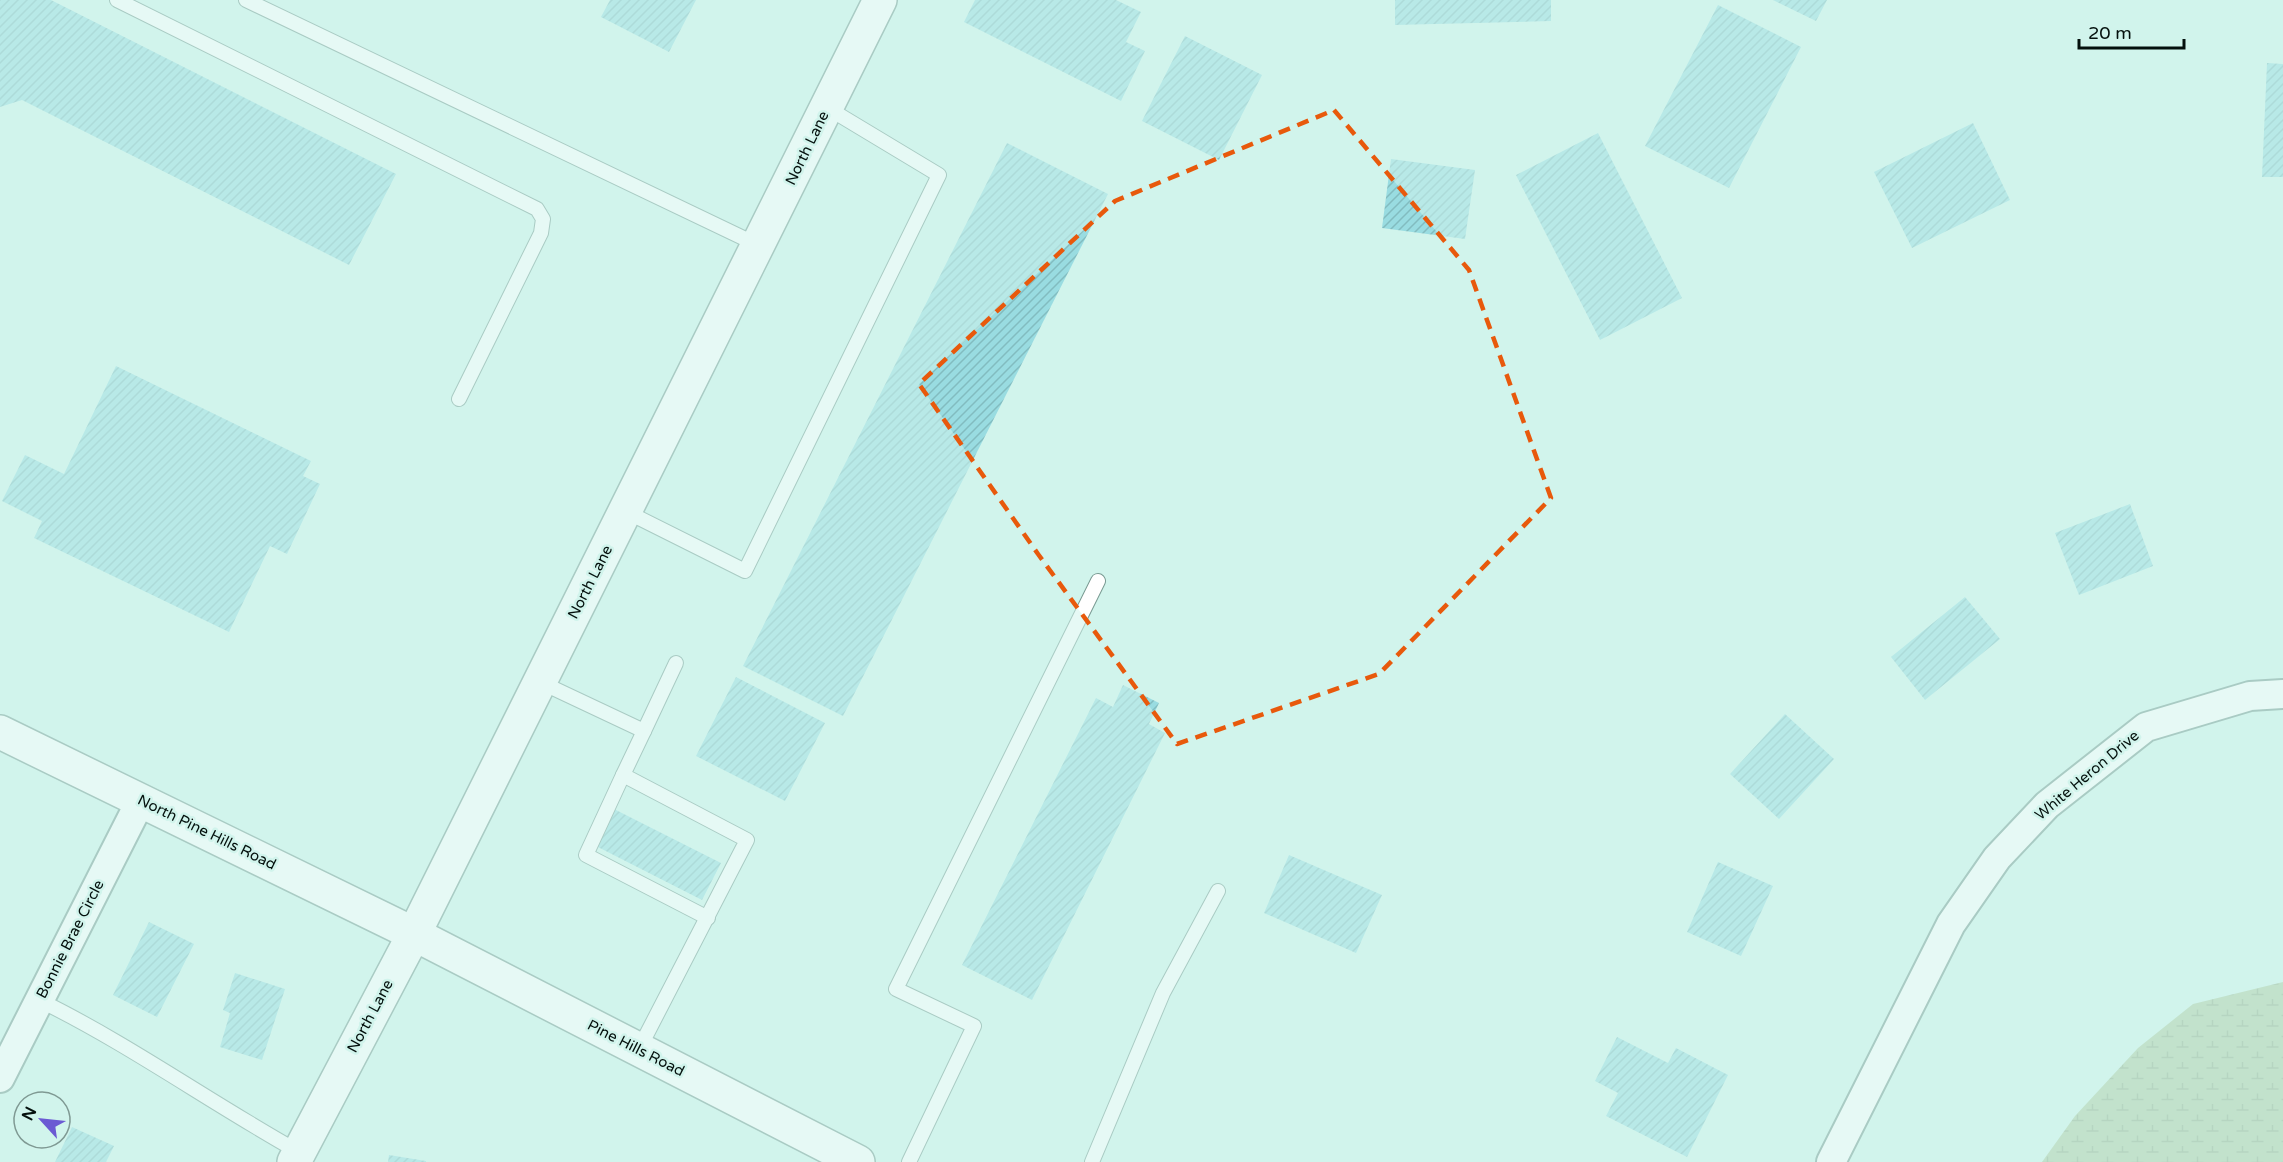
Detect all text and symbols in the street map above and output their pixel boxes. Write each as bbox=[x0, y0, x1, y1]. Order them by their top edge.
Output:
scale bar bbox=[2079, 12, 2184, 50]
text: 20 m bbox=[2088, 22, 2132, 44]
street label: North Lane bbox=[781, 108, 833, 188]
street label: North Lane bbox=[564, 542, 616, 622]
street label: White Heron Drive bbox=[2031, 726, 2143, 824]
street label: North Pine Hills Road bbox=[135, 791, 279, 873]
street label: Bonnie Brae Circle bbox=[32, 877, 108, 1001]
street label: North Lane bbox=[343, 976, 397, 1056]
street label: Pine Hills Road bbox=[585, 1016, 687, 1080]
north arrow bbox=[12, 1090, 72, 1150]
text: N bbox=[18, 1103, 41, 1124]

